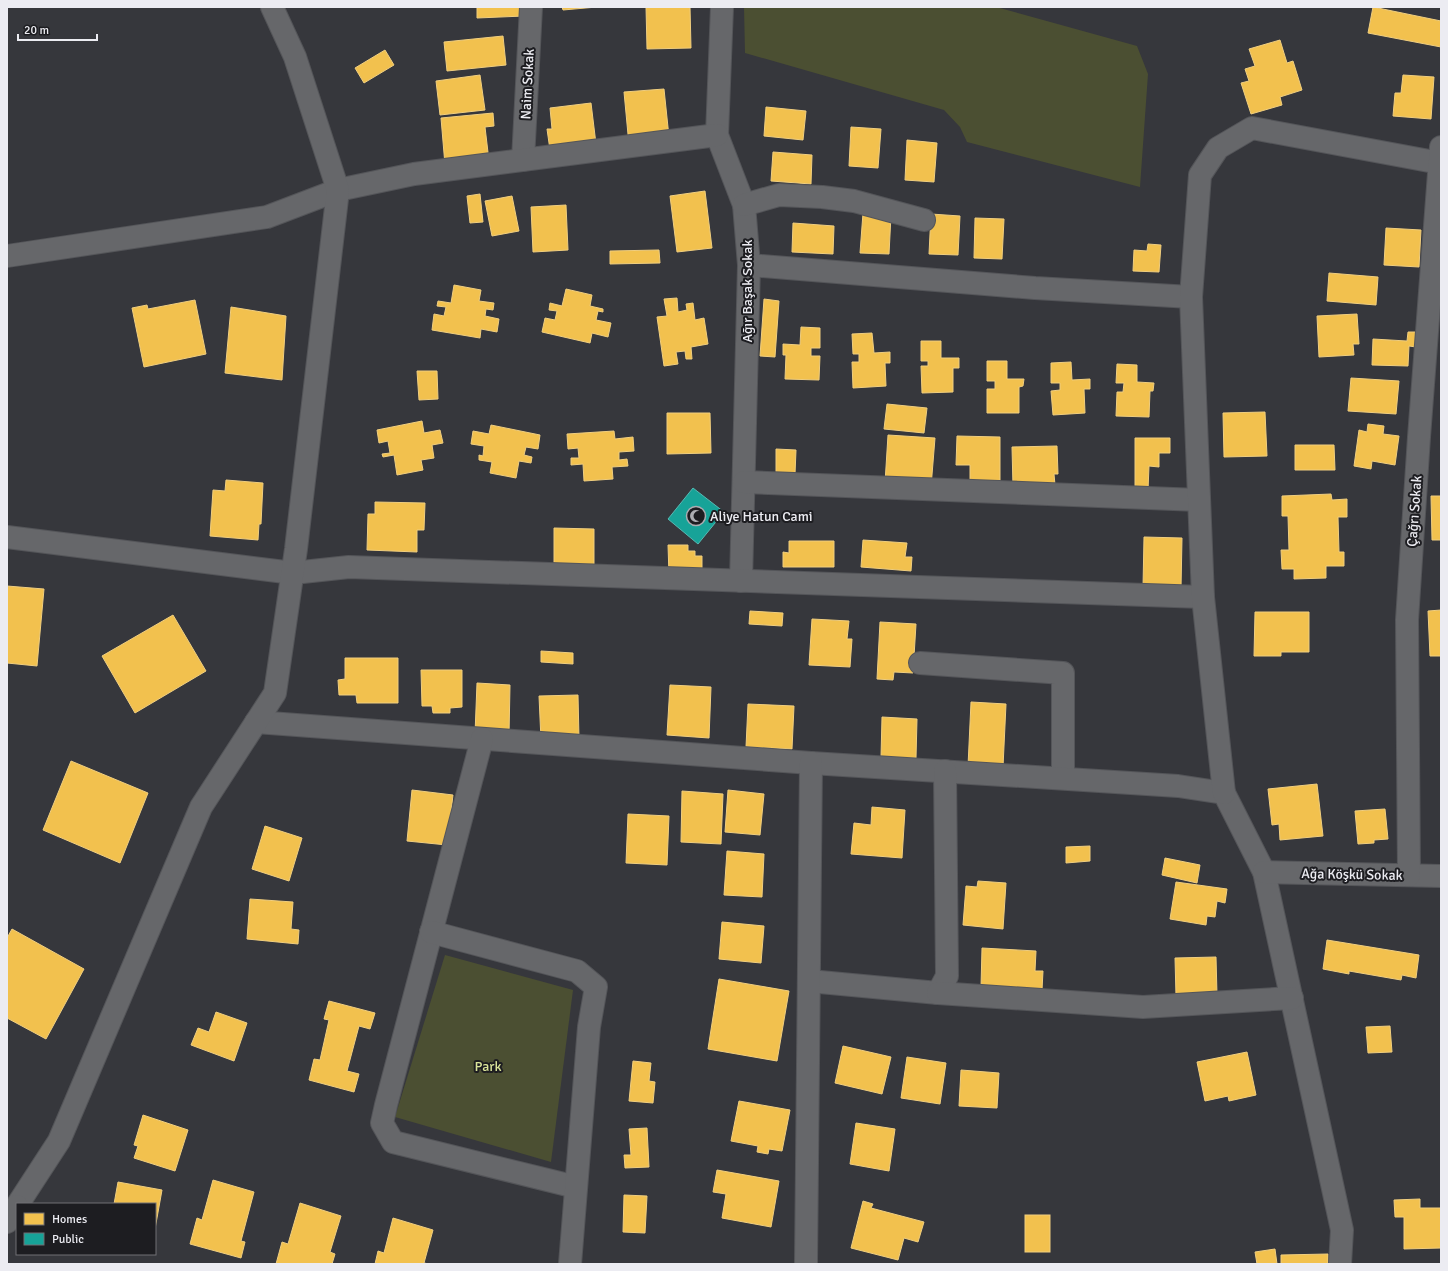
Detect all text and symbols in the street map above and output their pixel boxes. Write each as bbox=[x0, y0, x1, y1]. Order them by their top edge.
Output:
scale bar bbox=[18, 16, 97, 42]
text: 20 m bbox=[24, 23, 49, 38]
street label: Naim Sokak bbox=[517, 48, 538, 120]
street label: Ağır Başak Sokak bbox=[739, 240, 756, 342]
street label: Çağrı Sokak bbox=[1404, 475, 1425, 547]
mosque icon: Aliye Hatun Cami bbox=[685, 505, 707, 527]
place label: Aliye Hatun Cami bbox=[710, 508, 813, 525]
street label: Ağa Köşkü Sokak bbox=[1301, 865, 1403, 884]
park label: Park bbox=[475, 1058, 501, 1075]
legend bbox=[16, 1203, 156, 1255]
text: Homes bbox=[52, 1212, 87, 1227]
text: Public bbox=[52, 1232, 84, 1247]

